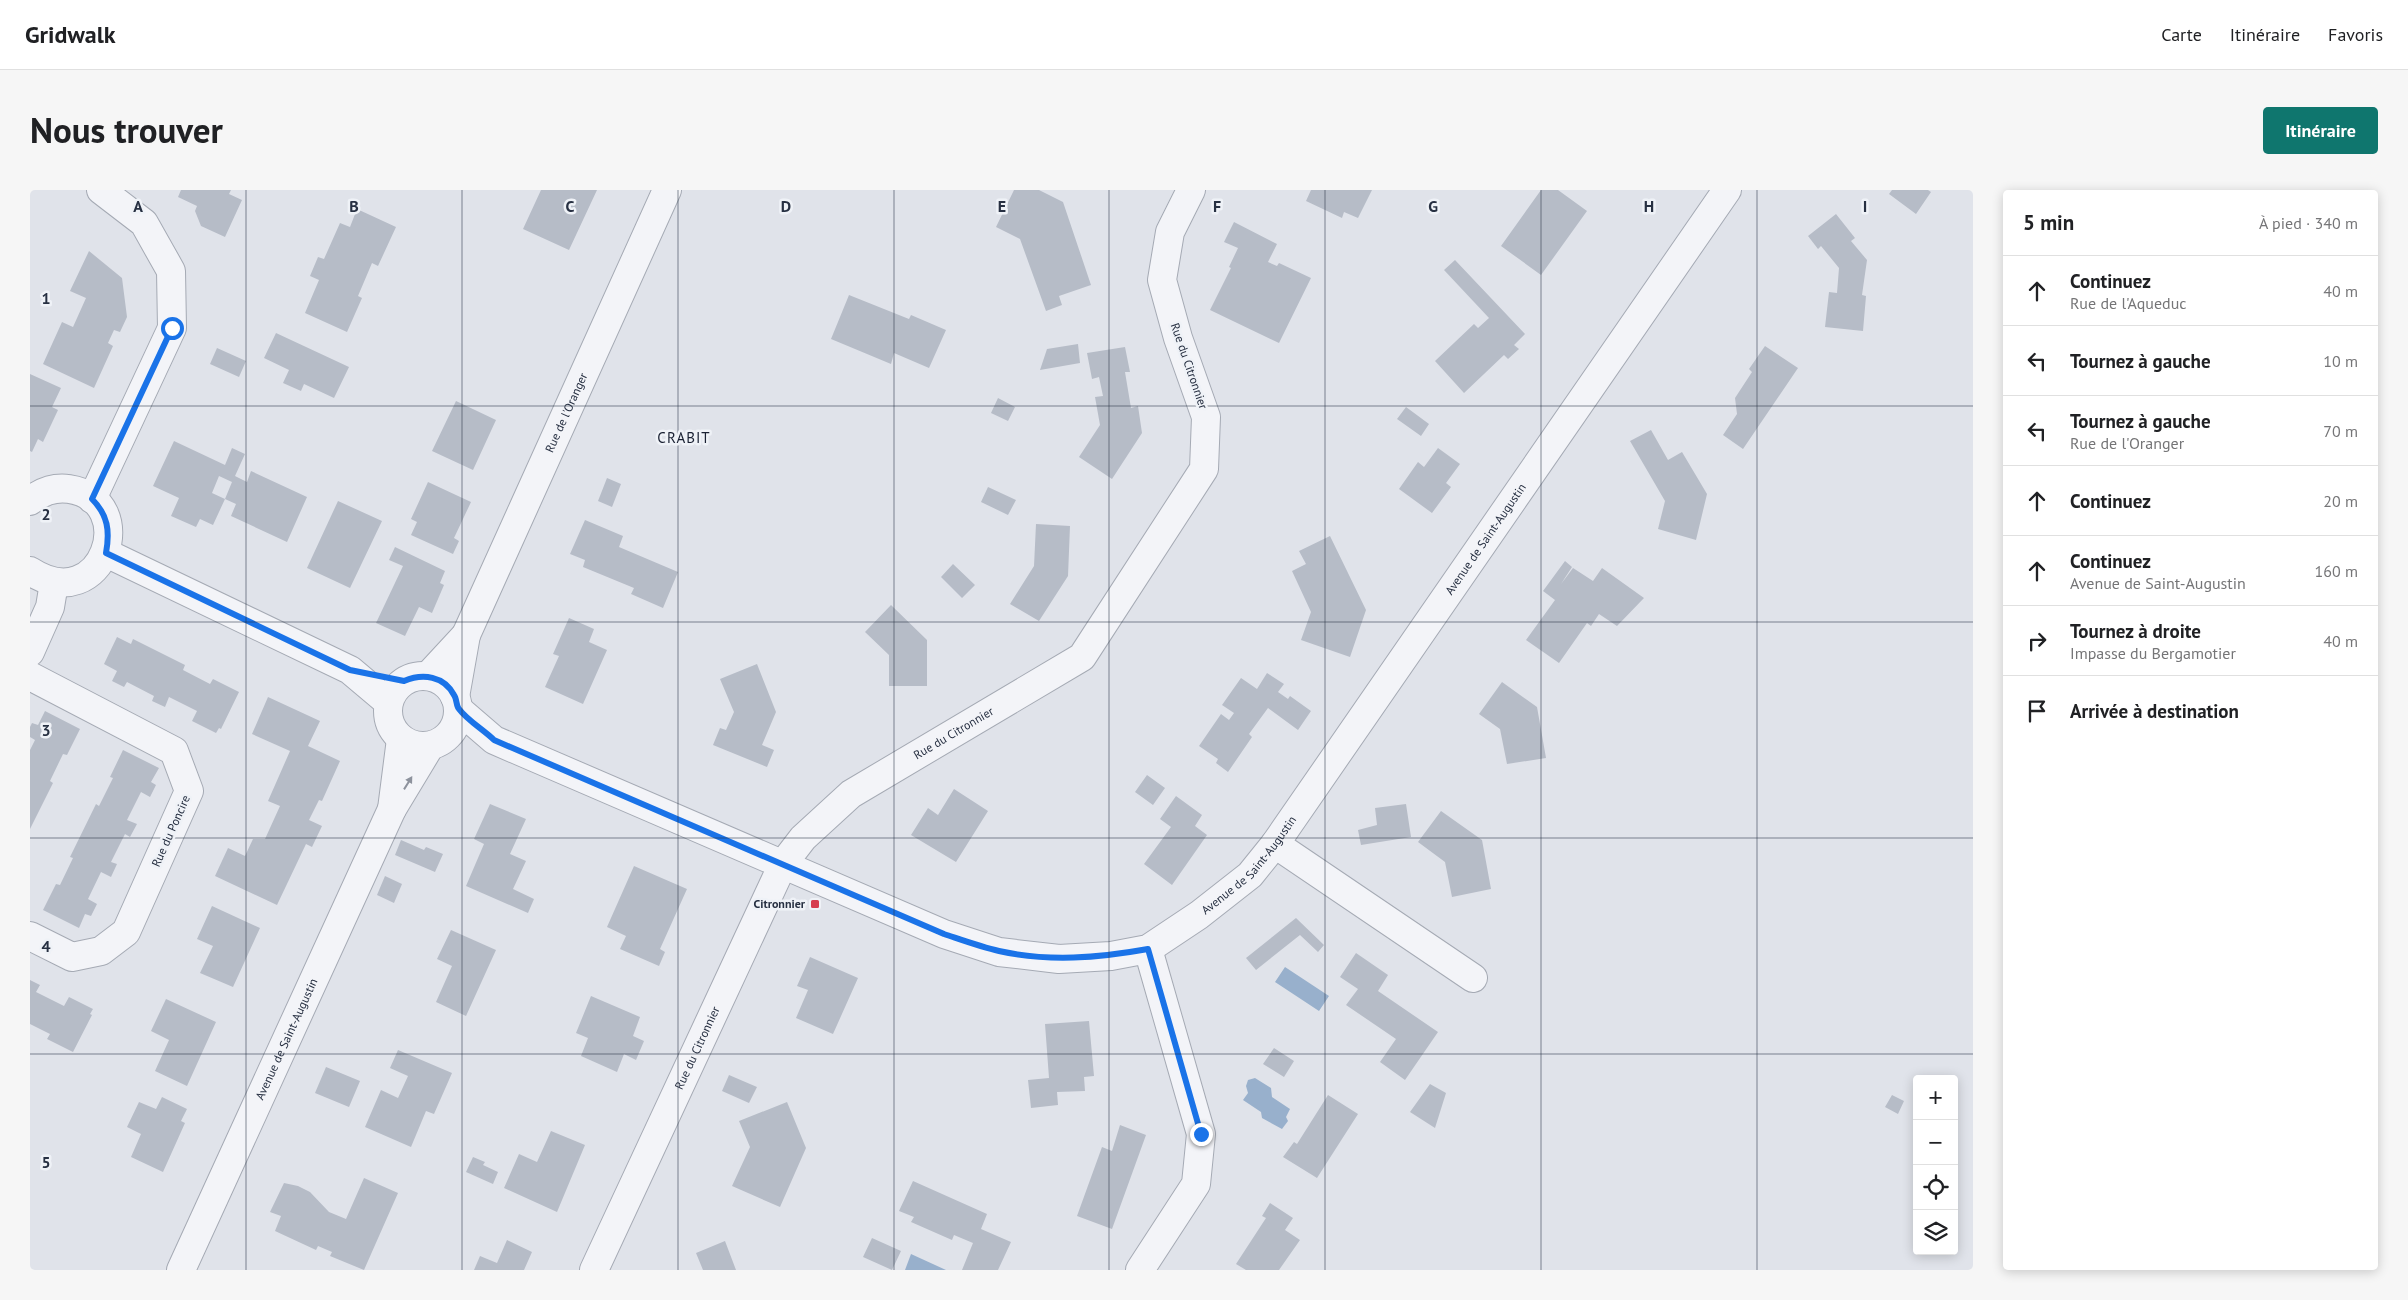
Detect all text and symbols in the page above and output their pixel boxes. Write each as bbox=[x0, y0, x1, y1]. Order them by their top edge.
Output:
text: Gridwalk bbox=[25, 19, 115, 50]
text: Carte bbox=[2161, 23, 2202, 46]
text: Itinéraire bbox=[2230, 23, 2300, 46]
text: Favoris bbox=[2328, 23, 2383, 46]
text: Nous trouver bbox=[30, 107, 223, 153]
button: Itinéraire bbox=[2263, 107, 2378, 154]
text: A bbox=[133, 196, 143, 216]
text: B bbox=[349, 196, 359, 216]
text: C bbox=[566, 196, 575, 216]
text: D bbox=[781, 196, 791, 216]
text: E bbox=[998, 196, 1006, 216]
text: F bbox=[1213, 196, 1221, 216]
text: G bbox=[1428, 196, 1438, 216]
text: H bbox=[1644, 196, 1654, 216]
text: I bbox=[1863, 196, 1867, 216]
text: 5 min bbox=[2023, 209, 2074, 236]
text: À pied · 340 m bbox=[2259, 213, 2358, 233]
text: Continuez bbox=[2070, 269, 2151, 293]
icon: ahead bbox=[2023, 277, 2051, 305]
text: 40 m bbox=[2323, 281, 2358, 301]
text: 1 bbox=[41, 288, 51, 308]
text: Rue de l'Aqueduc bbox=[2070, 293, 2187, 313]
route start bbox=[161, 317, 184, 340]
street label: Rue du Citronnier bbox=[1168, 321, 1211, 411]
icon: left bbox=[2023, 347, 2051, 375]
text: Tournez à gauche bbox=[2070, 349, 2211, 373]
text: 10 m bbox=[2323, 351, 2358, 371]
street label: Rue de l'Oranger bbox=[541, 370, 590, 455]
text: Tournez à gauche bbox=[2070, 409, 2211, 433]
icon: left bbox=[2023, 417, 2051, 445]
text: 70 m bbox=[2323, 421, 2358, 441]
district label: CRABIT bbox=[657, 428, 711, 447]
text: Rue de l'Oranger bbox=[2070, 433, 2184, 453]
street label: Avenue de Saint-Augustin bbox=[1442, 480, 1529, 598]
icon: ahead bbox=[2023, 487, 2051, 515]
text: Continuez bbox=[2070, 489, 2151, 513]
text: 20 m bbox=[2323, 491, 2358, 511]
text: 2 bbox=[41, 504, 51, 524]
text: Continuez bbox=[2070, 549, 2151, 573]
icon: ahead bbox=[2023, 557, 2051, 585]
text: 160 m bbox=[2315, 561, 2358, 581]
text: Avenue de Saint-Augustin bbox=[2070, 573, 2246, 593]
text: Tournez à droite bbox=[2070, 619, 2201, 643]
icon: right bbox=[2023, 627, 2051, 655]
text: 40 m bbox=[2323, 631, 2358, 651]
text: Impasse du Bergamotier bbox=[2070, 643, 2236, 663]
icon: arrive bbox=[2023, 697, 2051, 725]
text: Arrivée à destination bbox=[2070, 699, 2239, 723]
street label: Rue du Citronnier bbox=[911, 703, 996, 762]
text: 3 bbox=[41, 720, 51, 740]
one-way arrow bbox=[403, 776, 413, 790]
street label: Rue du Poncire bbox=[148, 793, 193, 869]
street label: Avenue de Saint-Augustin bbox=[1198, 813, 1299, 917]
place label: Citronnier bbox=[754, 896, 806, 911]
marker: Citronnier bbox=[809, 898, 821, 910]
text: 4 bbox=[41, 936, 51, 956]
street label: Avenue de Saint-Augustin bbox=[252, 976, 321, 1102]
street label: Rue du Citronnier bbox=[671, 1004, 723, 1092]
map controls bbox=[1913, 1075, 1958, 1255]
button: + bbox=[1913, 1075, 1958, 1120]
button: − bbox=[1913, 1120, 1958, 1165]
route end bbox=[1190, 1123, 1213, 1146]
text: 5 bbox=[41, 1152, 51, 1172]
button: locate bbox=[1913, 1165, 1958, 1210]
button: layers bbox=[1913, 1210, 1958, 1255]

